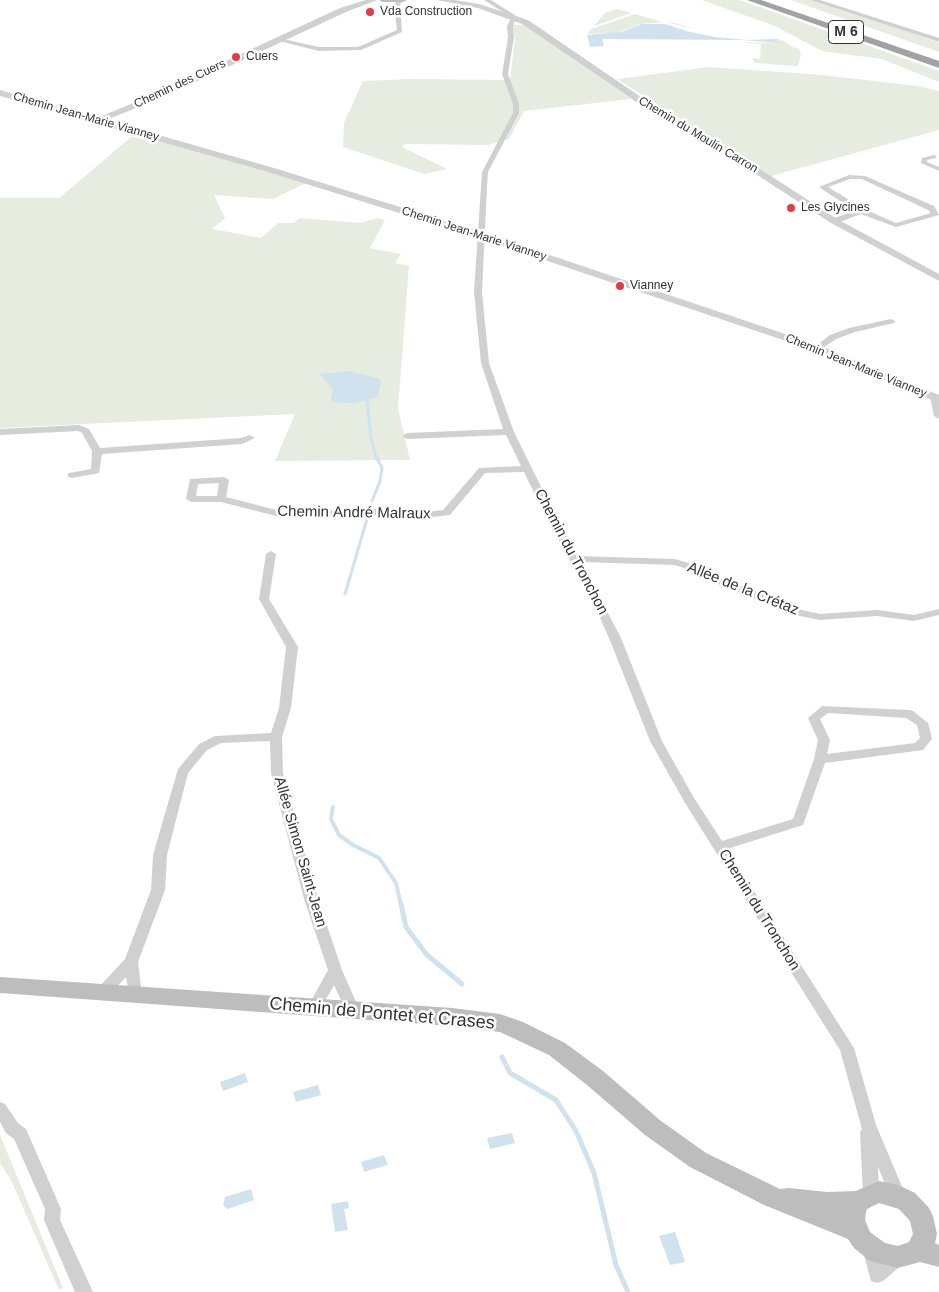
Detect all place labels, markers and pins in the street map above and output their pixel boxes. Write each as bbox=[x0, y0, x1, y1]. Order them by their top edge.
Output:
place label: Vda Construction bbox=[380, 5, 472, 19]
marker: Vda Construction bbox=[364, 6, 376, 18]
place label: Cuers bbox=[246, 50, 278, 64]
marker: Cuers bbox=[230, 51, 242, 63]
place label: Les Glycines bbox=[801, 201, 870, 215]
marker: Les Glycines bbox=[785, 202, 797, 214]
place label: Vianney bbox=[630, 279, 673, 293]
marker: Vianney bbox=[614, 280, 626, 292]

